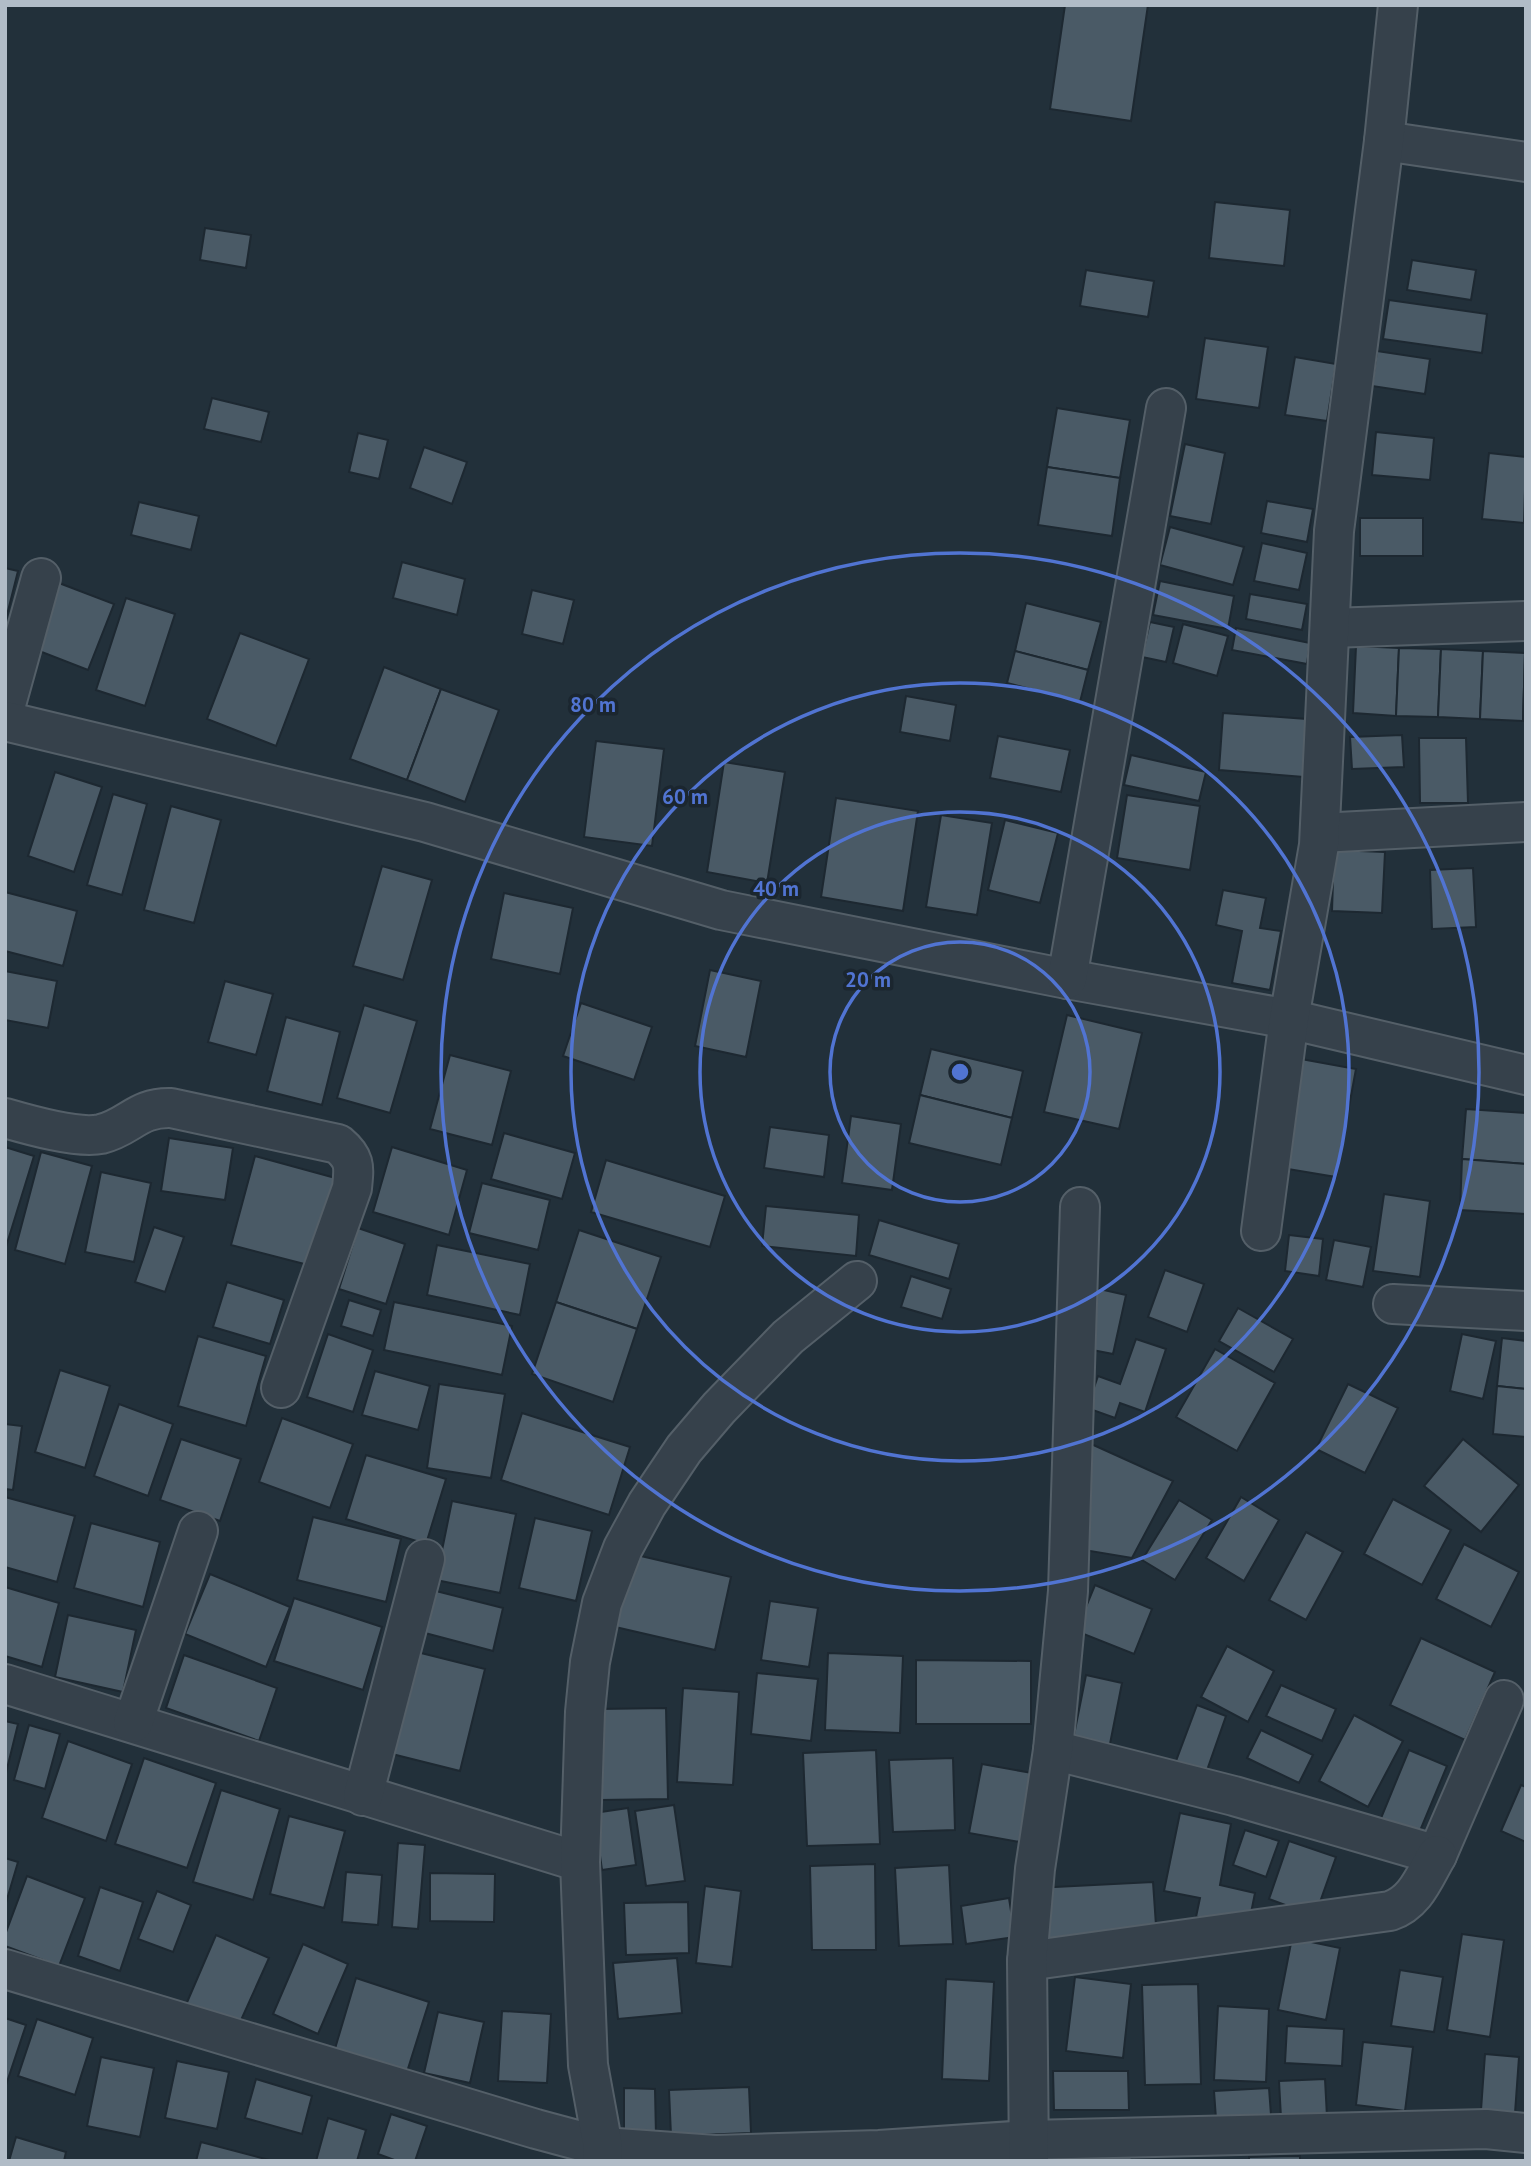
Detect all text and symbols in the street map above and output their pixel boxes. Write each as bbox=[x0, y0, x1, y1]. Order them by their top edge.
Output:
text: 80 m bbox=[570, 691, 616, 718]
text: 60 m bbox=[662, 783, 708, 810]
text: 40 m bbox=[753, 875, 799, 902]
text: 20 m bbox=[845, 966, 891, 993]
centre of rings bbox=[948, 1060, 972, 1084]

